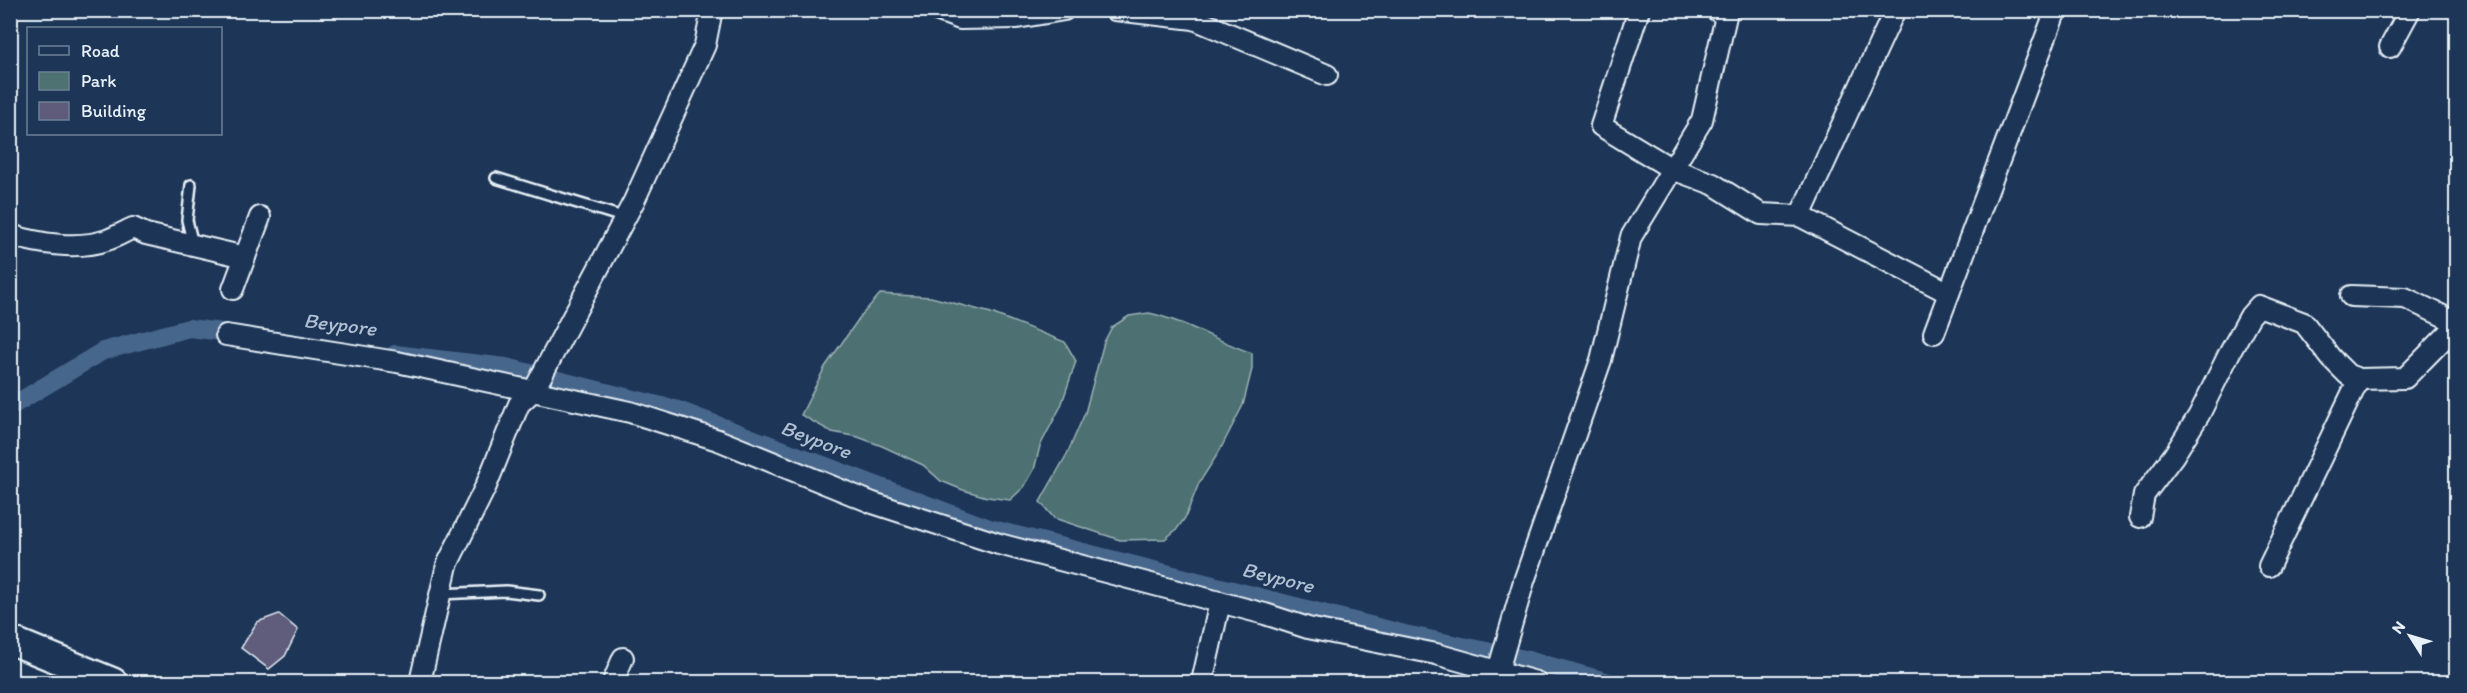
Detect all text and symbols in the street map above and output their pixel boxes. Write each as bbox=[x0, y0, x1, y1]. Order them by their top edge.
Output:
legend bbox=[27, 27, 222, 135]
text: Road bbox=[81, 40, 120, 62]
text: Park bbox=[81, 70, 116, 92]
text: Building bbox=[81, 100, 147, 122]
water label: Beypore bbox=[302, 307, 379, 341]
water label: Beypore bbox=[777, 414, 855, 464]
water label: Beypore bbox=[1240, 556, 1317, 598]
north arrow bbox=[2380, 606, 2440, 666]
text: N bbox=[2388, 617, 2409, 637]

